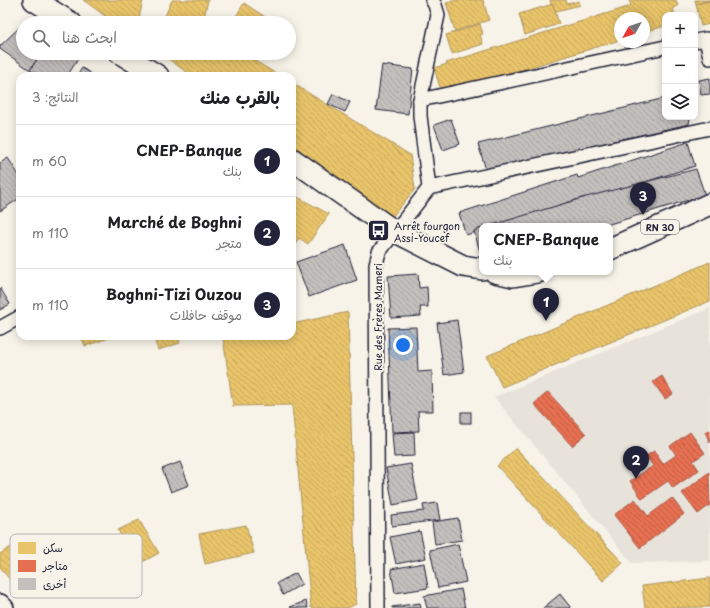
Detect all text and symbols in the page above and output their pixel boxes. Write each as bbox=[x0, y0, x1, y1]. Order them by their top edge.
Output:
north arrow bbox=[614, 12, 650, 48]
map controls bbox=[662, 12, 698, 120]
button: + bbox=[662, 12, 698, 48]
search box bbox=[16, 16, 296, 60]
text: ابحث هنا bbox=[62, 25, 117, 48]
icon: search bbox=[30, 27, 52, 49]
button: − bbox=[662, 48, 698, 84]
text: بالقرب منك bbox=[200, 84, 280, 110]
button: layers bbox=[662, 84, 698, 120]
text: النتائج: 3 bbox=[32, 87, 79, 106]
text: CNEP-Banque bbox=[136, 138, 242, 161]
text: 60 m bbox=[32, 151, 67, 170]
text: 1 bbox=[264, 151, 270, 170]
text: بنك bbox=[223, 161, 242, 180]
pin: 3 bbox=[630, 182, 656, 215]
text: Marché de Boghni bbox=[107, 210, 242, 233]
bus stop icon: Arrêt fourgon Assi-Youcef bbox=[366, 218, 392, 244]
place label: Arrêt fourgon Assi-Youcef bbox=[394, 218, 460, 245]
road number: RN 30 bbox=[641, 220, 679, 234]
text: 110 m bbox=[32, 223, 68, 242]
text: 2 bbox=[262, 223, 272, 242]
popup bbox=[479, 223, 613, 275]
text: CNEP-Banque bbox=[493, 227, 599, 250]
text: متجر bbox=[217, 233, 242, 252]
text: بنك bbox=[493, 250, 513, 269]
street label: Rue des Frères Mameri bbox=[370, 263, 385, 371]
text: Boghni-Tizi Ouzou bbox=[106, 282, 242, 305]
pin: 1 bbox=[533, 288, 559, 321]
text: 110 m bbox=[32, 295, 68, 314]
text: 3 bbox=[263, 295, 271, 314]
text: موقف حافلات bbox=[170, 305, 242, 324]
your location bbox=[393, 335, 413, 355]
pin: 2 bbox=[623, 446, 649, 479]
legend bbox=[10, 534, 142, 598]
text: سكن bbox=[43, 539, 63, 556]
text: متاجر bbox=[42, 557, 68, 574]
text: أخرى bbox=[43, 575, 66, 592]

